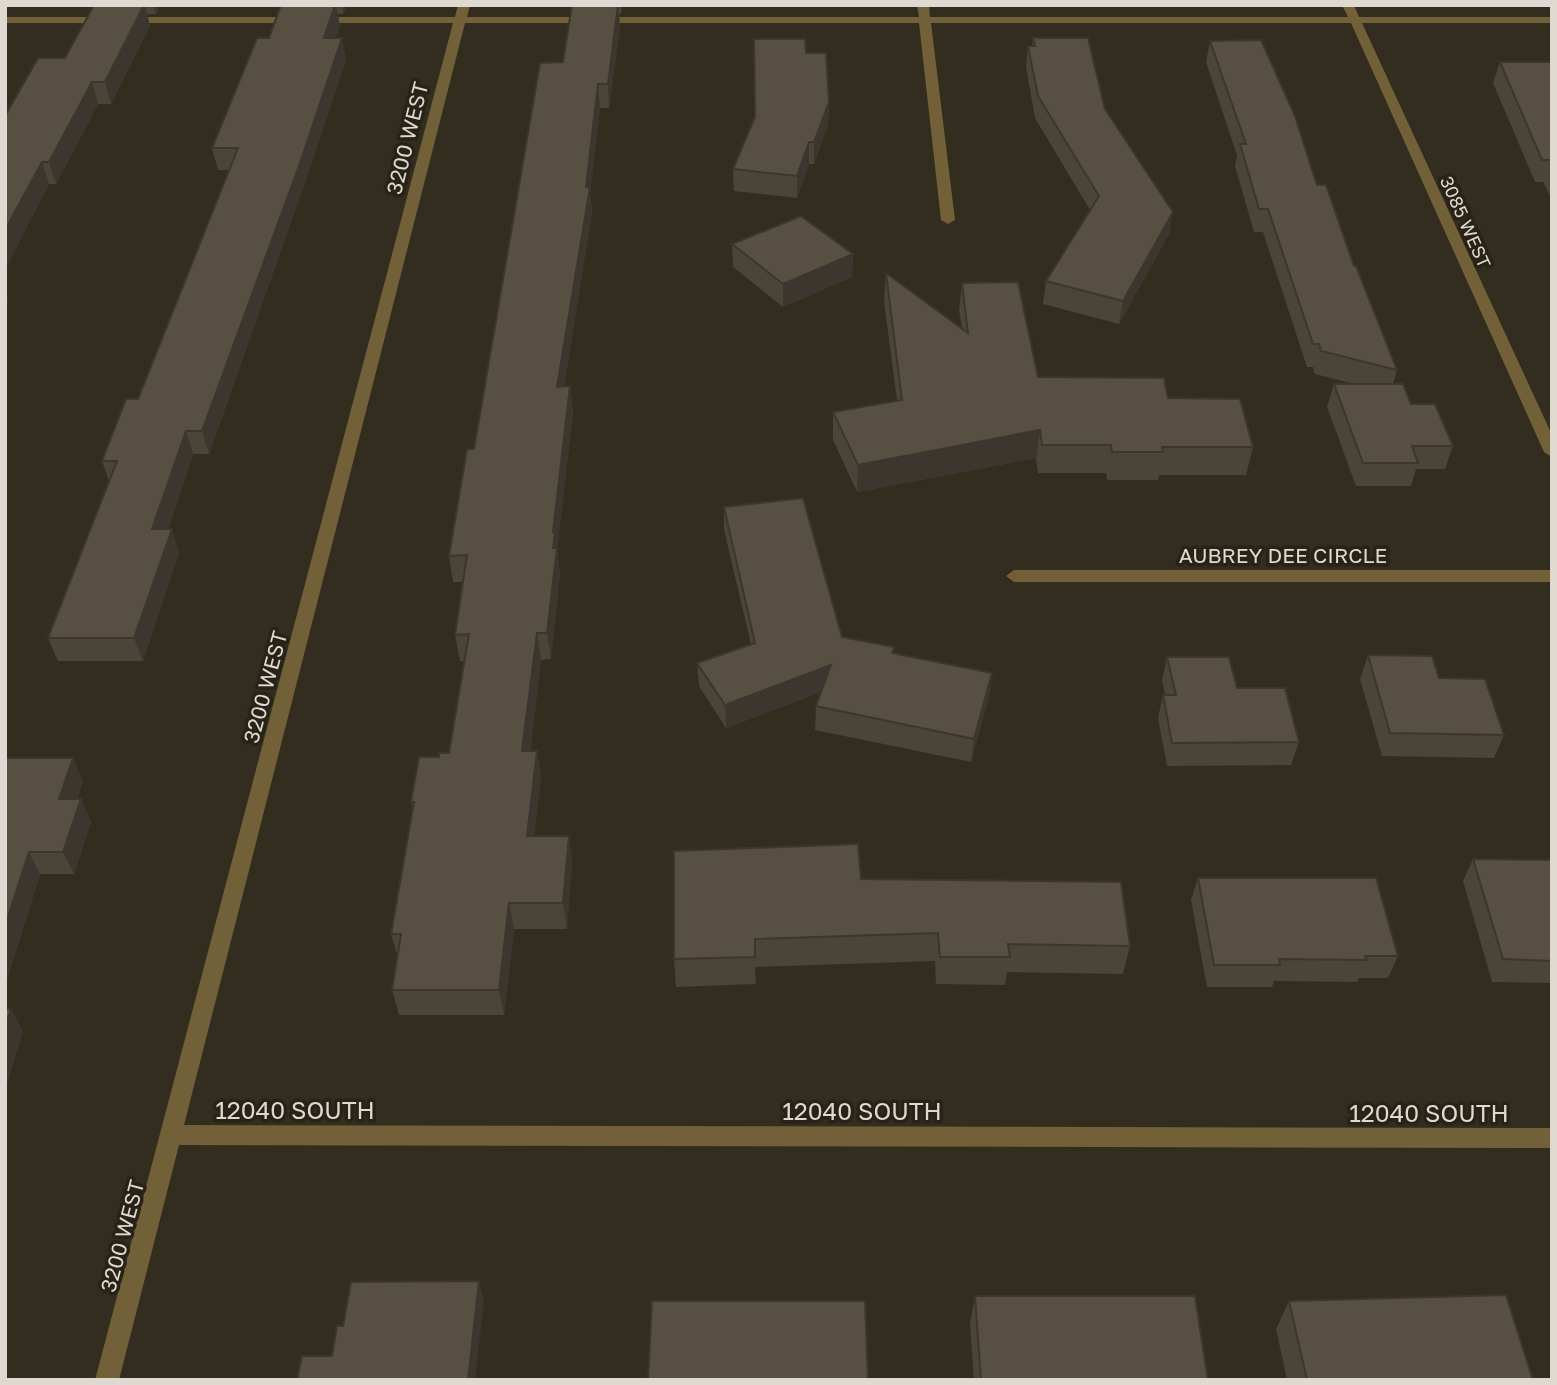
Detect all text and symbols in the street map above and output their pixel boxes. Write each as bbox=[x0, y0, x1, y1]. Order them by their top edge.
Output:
street label: 3200 WEST bbox=[380, 79, 434, 197]
street label: 3085 WEST bbox=[1436, 173, 1496, 271]
street label: AUBREY DEE CIRCLE bbox=[1179, 542, 1387, 568]
street label: 3200 WEST bbox=[238, 628, 292, 746]
street label: 12040 SOUTH bbox=[215, 1095, 375, 1124]
street label: 12040 SOUTH bbox=[782, 1096, 942, 1125]
street label: 12040 SOUTH bbox=[1349, 1098, 1509, 1127]
street label: 3200 WEST bbox=[95, 1177, 149, 1295]

